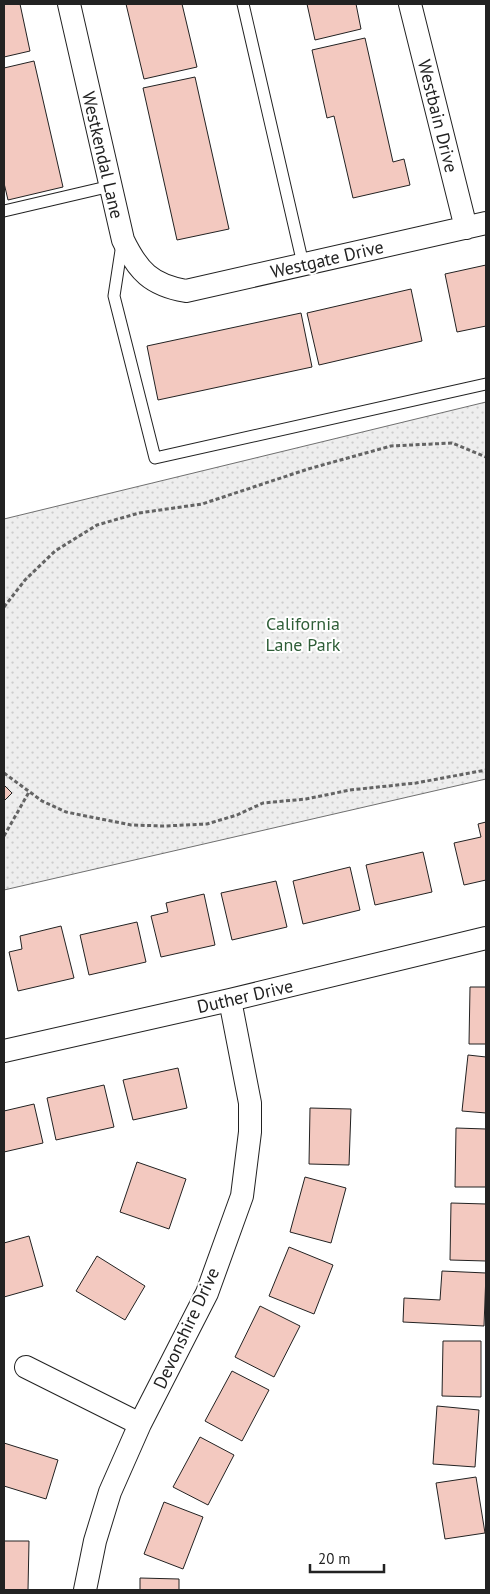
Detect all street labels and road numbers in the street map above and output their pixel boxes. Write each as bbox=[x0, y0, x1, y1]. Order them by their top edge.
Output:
street label: Westbain Drive bbox=[413, 57, 463, 175]
street label: Westkendal Lane bbox=[77, 89, 129, 221]
street label: Westgate Drive bbox=[268, 235, 386, 283]
street label: Duther Drive bbox=[195, 974, 295, 1018]
street label: Devonshire Drive bbox=[148, 1264, 224, 1392]

